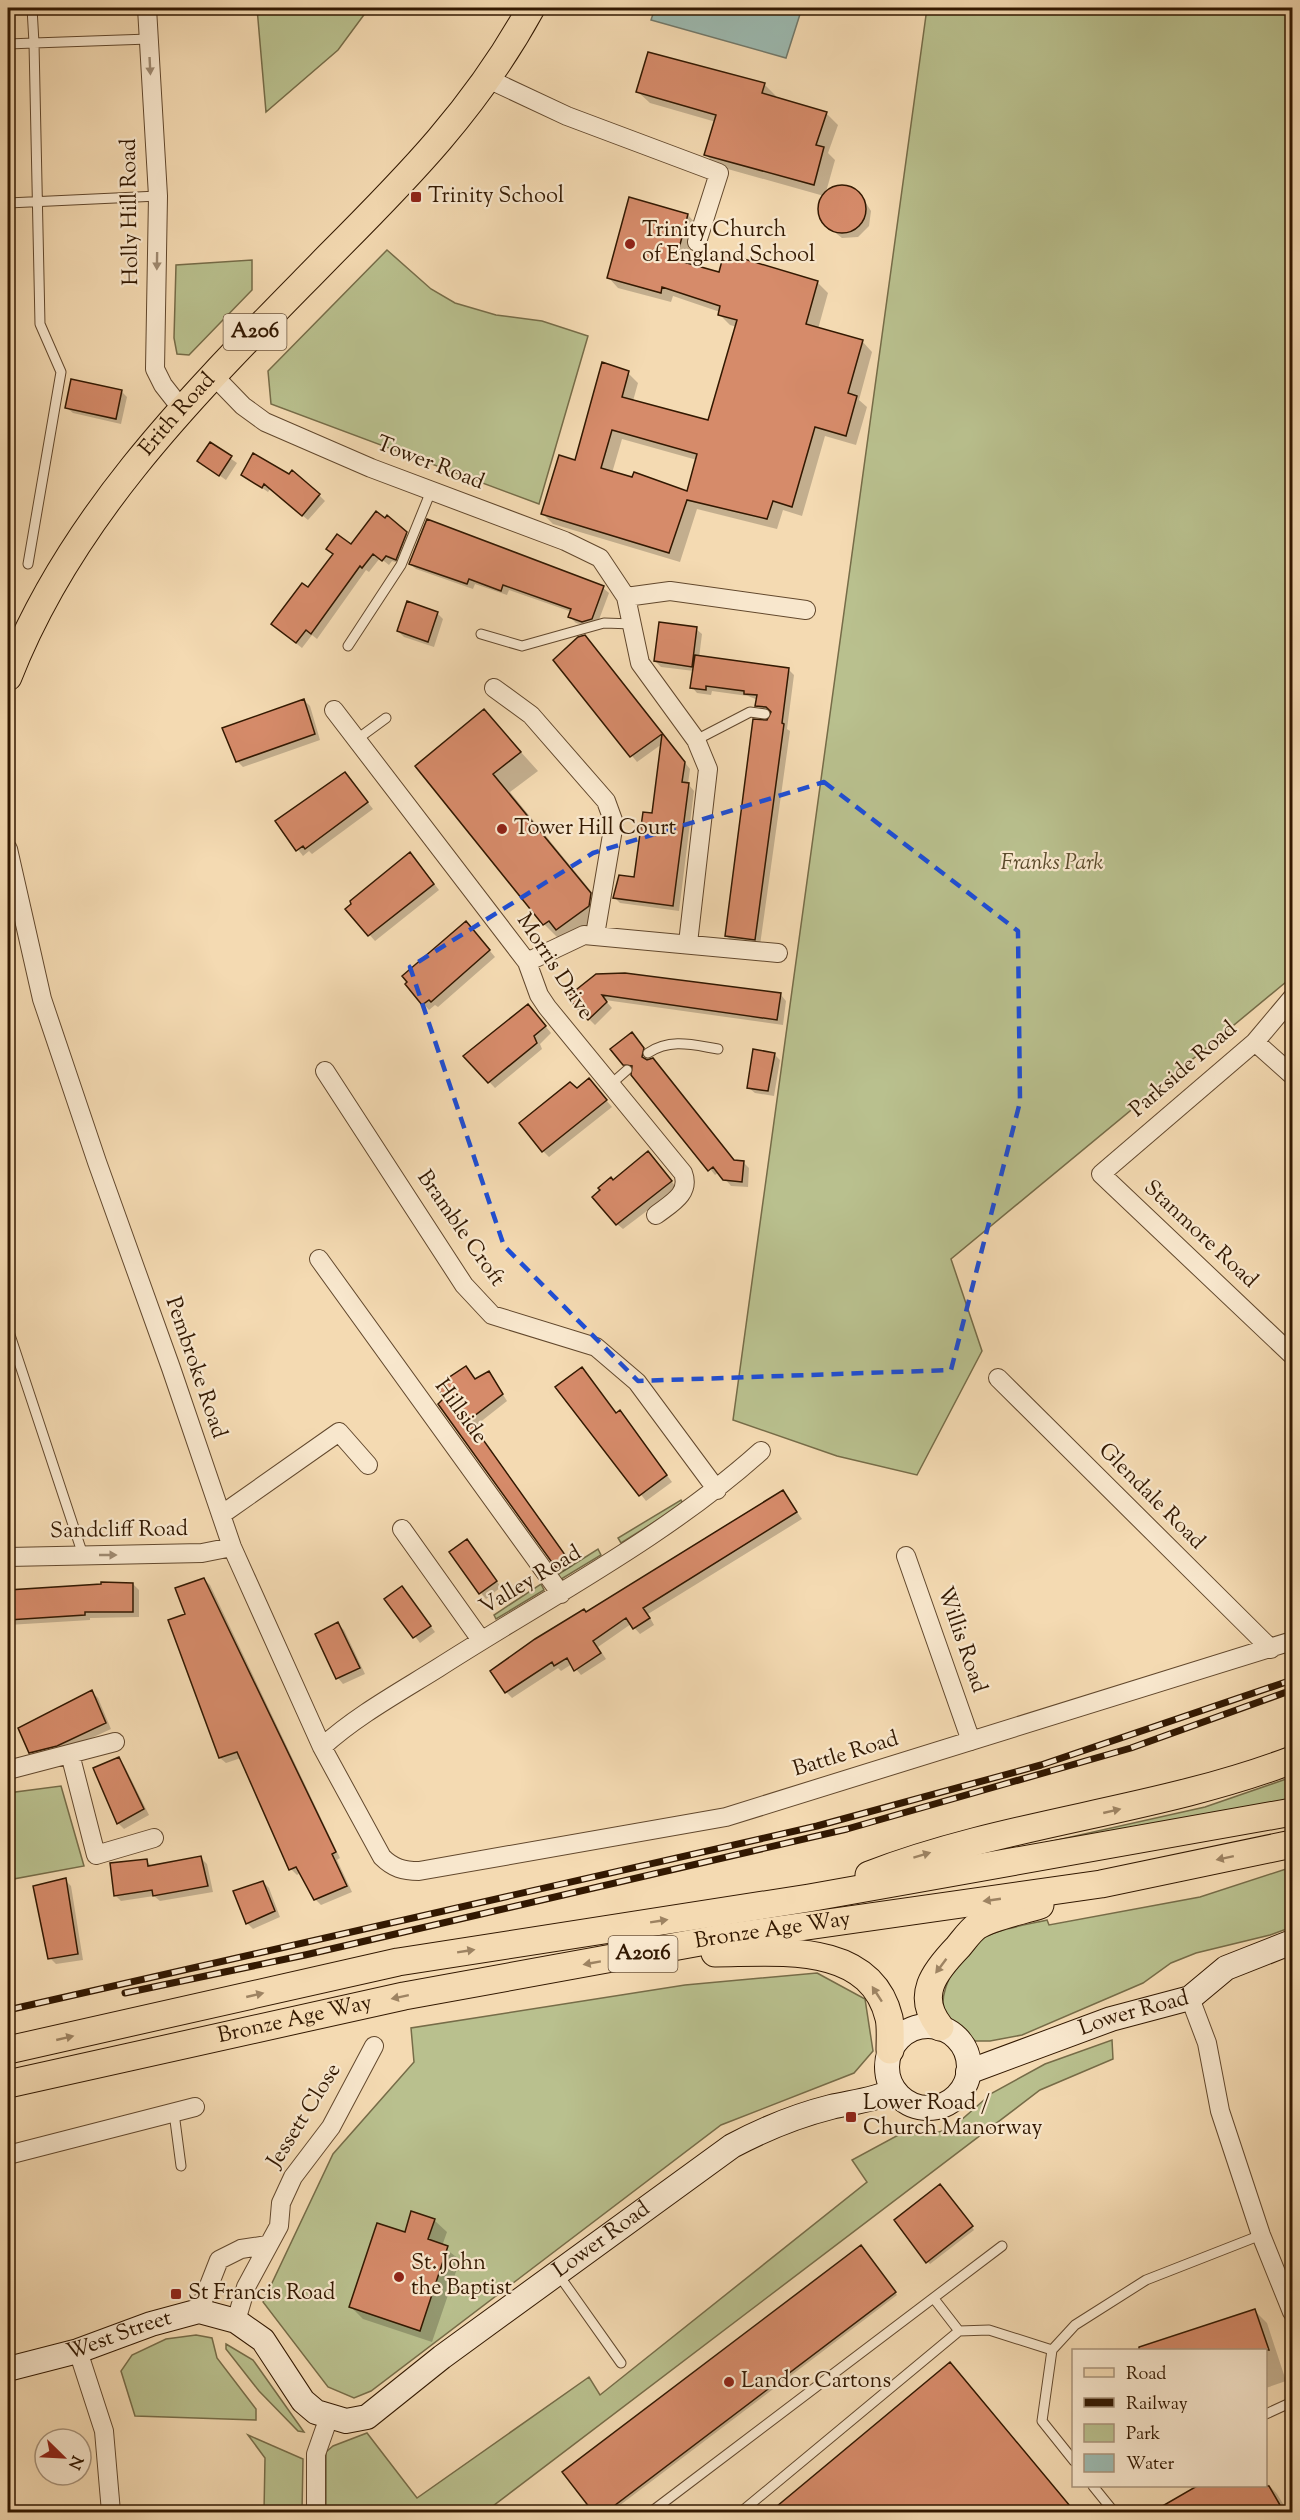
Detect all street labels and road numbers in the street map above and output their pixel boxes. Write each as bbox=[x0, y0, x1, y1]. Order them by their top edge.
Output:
street label: Holly Hill Road bbox=[114, 138, 148, 286]
road number: A206 bbox=[224, 314, 286, 350]
street label: Erith Road bbox=[132, 366, 224, 464]
street label: Tower Road bbox=[371, 429, 489, 499]
street label: Morris Drive bbox=[508, 908, 600, 1026]
street label: Parkside Road bbox=[1123, 1014, 1245, 1126]
street label: Bramble Croft bbox=[408, 1164, 512, 1294]
street label: Stanmore Road bbox=[1136, 1173, 1264, 1297]
street label: Pembroke Road bbox=[156, 1293, 234, 1443]
street label: Hillside bbox=[426, 1373, 494, 1451]
street label: Glendale Road bbox=[1090, 1436, 1212, 1558]
street label: Sandcliff Road bbox=[50, 1514, 188, 1548]
street label: Valley Road bbox=[474, 1538, 588, 1624]
street label: Willis Road bbox=[928, 1582, 994, 1698]
street label: Battle Road bbox=[789, 1724, 903, 1786]
street label: Bronze Age Way bbox=[692, 1904, 853, 1959]
road number: A2016 bbox=[608, 1936, 678, 1972]
street label: Lower Road bbox=[1074, 1983, 1193, 2046]
street label: Bronze Age Way bbox=[215, 1988, 375, 2053]
street label: Jessett Close bbox=[260, 2057, 350, 2176]
street label: Lower Road bbox=[547, 2194, 657, 2287]
street label: West Street bbox=[63, 2303, 176, 2369]

